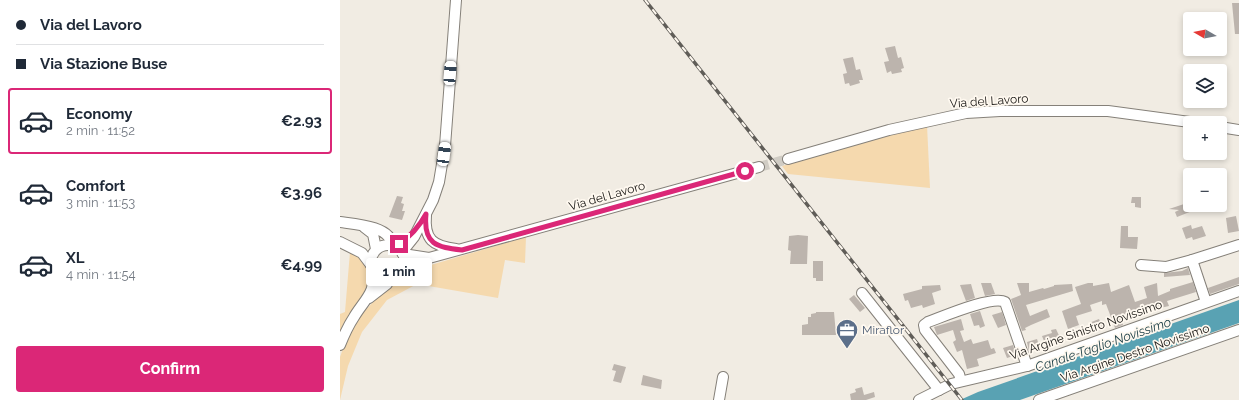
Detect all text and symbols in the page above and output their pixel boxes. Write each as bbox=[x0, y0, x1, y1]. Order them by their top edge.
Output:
north arrow bbox=[1183, 12, 1227, 56]
map controls bbox=[1183, 12, 1227, 212]
text: Via del Lavoro bbox=[40, 16, 142, 34]
text: Via Stazione Buse bbox=[40, 55, 167, 73]
car bbox=[443, 61, 457, 85]
button: layers bbox=[1183, 64, 1227, 108]
street label: Via del Lavoro bbox=[949, 91, 1029, 111]
icon: car bbox=[18, 103, 54, 139]
text: Economy bbox=[66, 105, 133, 123]
text: €2.93 bbox=[281, 112, 322, 130]
button: + bbox=[1183, 116, 1227, 160]
text: 2 min · 11:52 bbox=[66, 123, 135, 138]
car bbox=[436, 141, 452, 167]
route start bbox=[736, 162, 754, 180]
button: − bbox=[1183, 168, 1227, 212]
icon: car bbox=[18, 175, 54, 211]
text: Comfort bbox=[66, 177, 125, 195]
street label: Via del Lavoro bbox=[567, 178, 647, 214]
text: €3.96 bbox=[280, 184, 322, 202]
text: 3 min · 11:53 bbox=[66, 195, 135, 210]
route end bbox=[390, 235, 408, 253]
icon: car bbox=[18, 247, 54, 283]
text: XL bbox=[66, 249, 84, 267]
text: €4.99 bbox=[280, 256, 322, 274]
callout: 1 min bbox=[366, 258, 432, 286]
text: 1 min bbox=[383, 264, 415, 279]
text: 4 min · 11:54 bbox=[66, 267, 136, 282]
street label: Via Argine Sinistro Novissimo bbox=[1008, 297, 1164, 363]
water label: Canale Taglio Novissimo bbox=[1033, 314, 1173, 375]
office icon: Miraflor bbox=[834, 317, 860, 350]
street label: Via Argine Destro Novissimo bbox=[1059, 321, 1211, 385]
place label: Miraflor bbox=[862, 323, 905, 337]
button: Confirm bbox=[16, 346, 324, 392]

